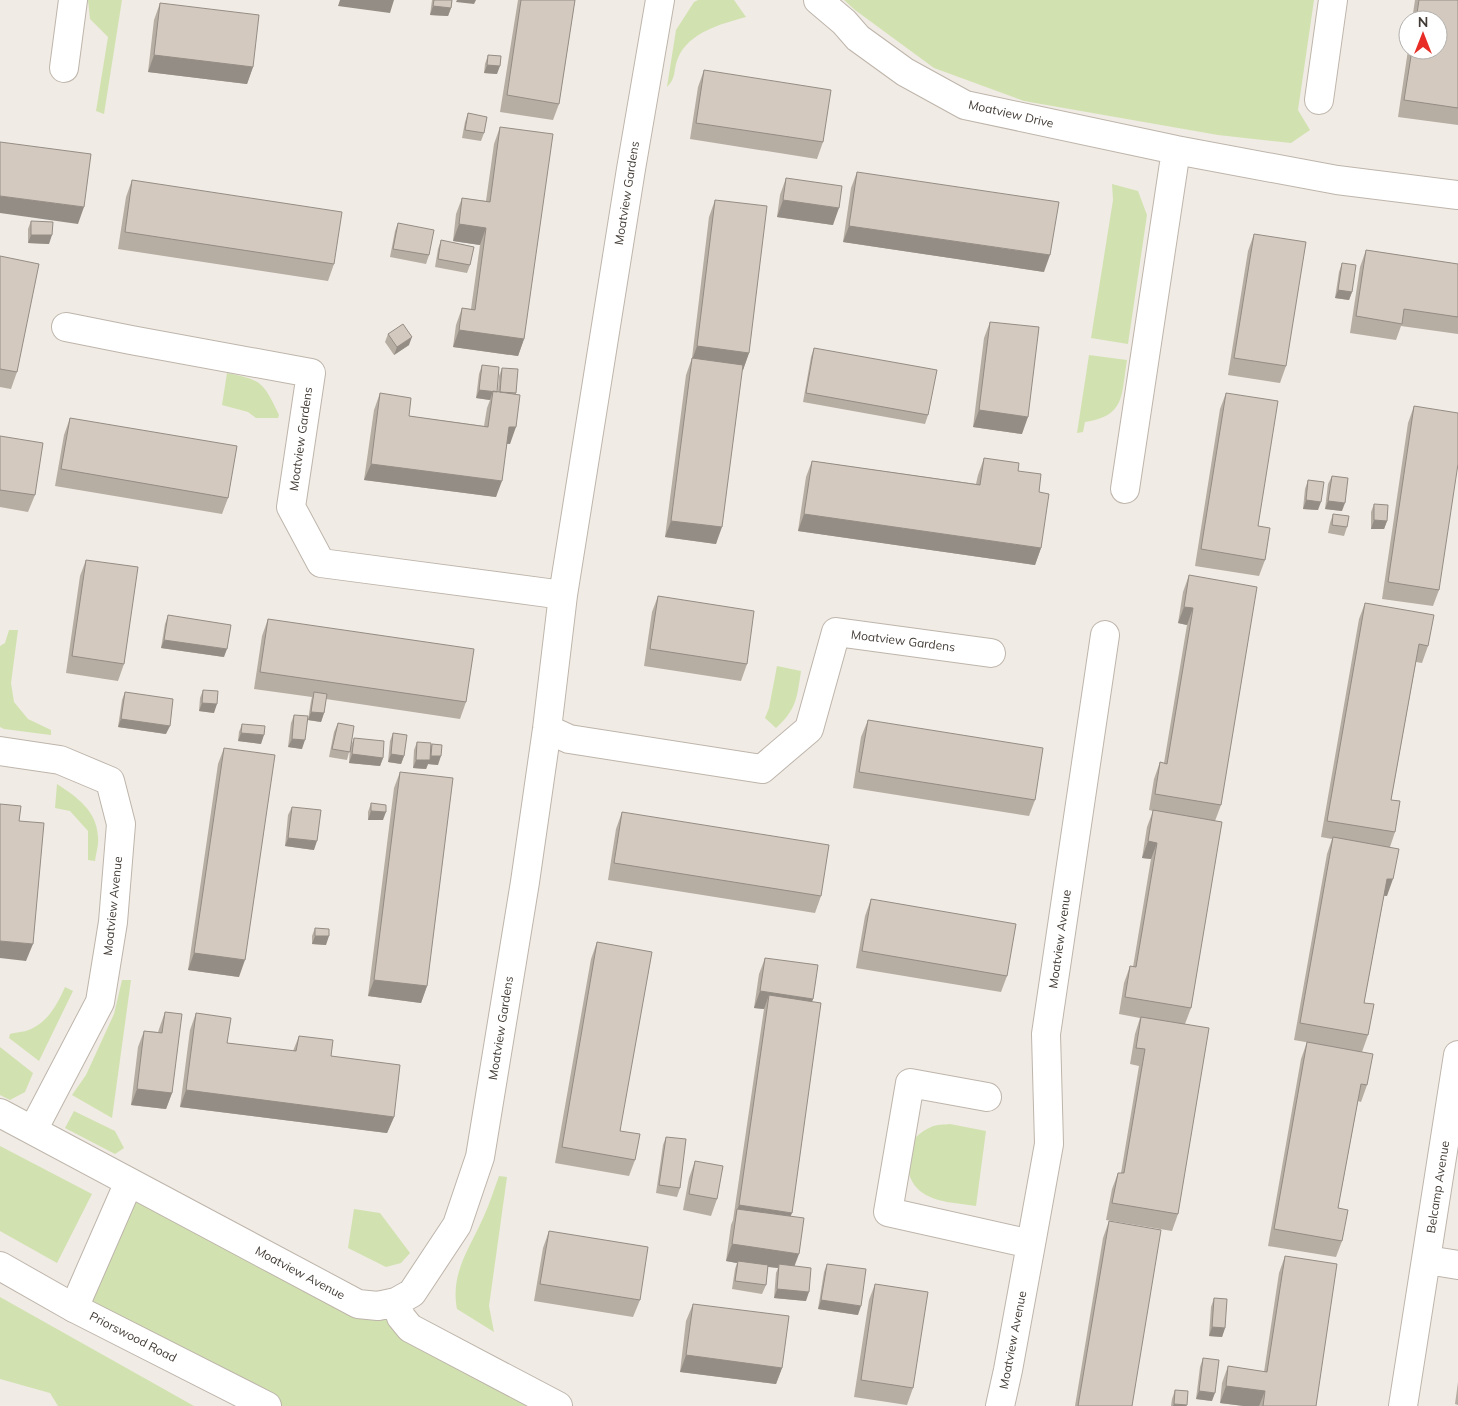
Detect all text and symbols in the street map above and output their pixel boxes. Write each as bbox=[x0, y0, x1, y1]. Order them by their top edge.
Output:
north arrow bbox=[1398, 10, 1448, 60]
text: N bbox=[1418, 13, 1428, 31]
street label: Moatview Drive bbox=[967, 96, 1055, 131]
street label: Moatview Gardens bbox=[611, 140, 642, 246]
street label: Moatview Gardens bbox=[286, 386, 315, 492]
street label: Moatview Gardens bbox=[850, 627, 956, 654]
street label: Moatview Avenue bbox=[100, 856, 125, 956]
street label: Moatview Avenue bbox=[1045, 889, 1074, 989]
street label: Moatview Gardens bbox=[485, 975, 516, 1081]
street label: Belcamp Avenue bbox=[1423, 1140, 1452, 1234]
street label: Moatview Avenue bbox=[253, 1243, 348, 1303]
street label: Moatview Avenue bbox=[996, 1290, 1029, 1390]
street label: Priorswood Road bbox=[87, 1308, 179, 1365]

